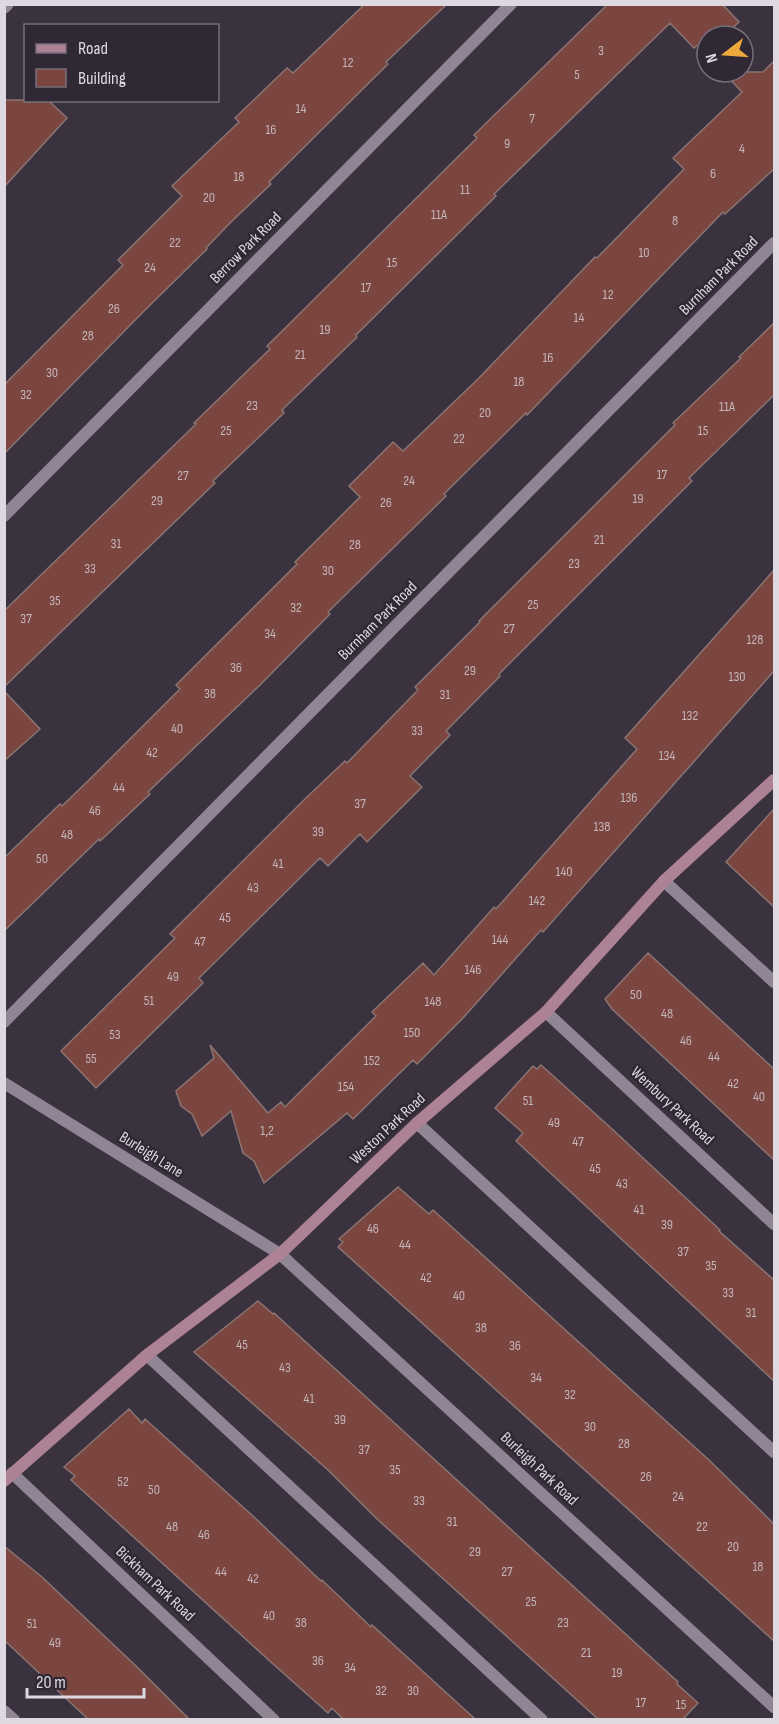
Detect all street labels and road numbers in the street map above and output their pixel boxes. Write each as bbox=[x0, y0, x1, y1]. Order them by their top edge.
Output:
street label: Berrow Park Road bbox=[206, 208, 286, 288]
street label: Burnham Park Road bbox=[676, 233, 762, 319]
street label: Burnham Park Road bbox=[335, 578, 421, 664]
street label: Wembury Park Road bbox=[627, 1063, 717, 1149]
street label: Weston Park Road bbox=[347, 1089, 429, 1169]
street label: Burleigh Lane bbox=[115, 1128, 187, 1182]
street label: Burleigh Park Road bbox=[496, 1428, 582, 1510]
street label: Bickham Park Road bbox=[112, 1543, 198, 1625]

